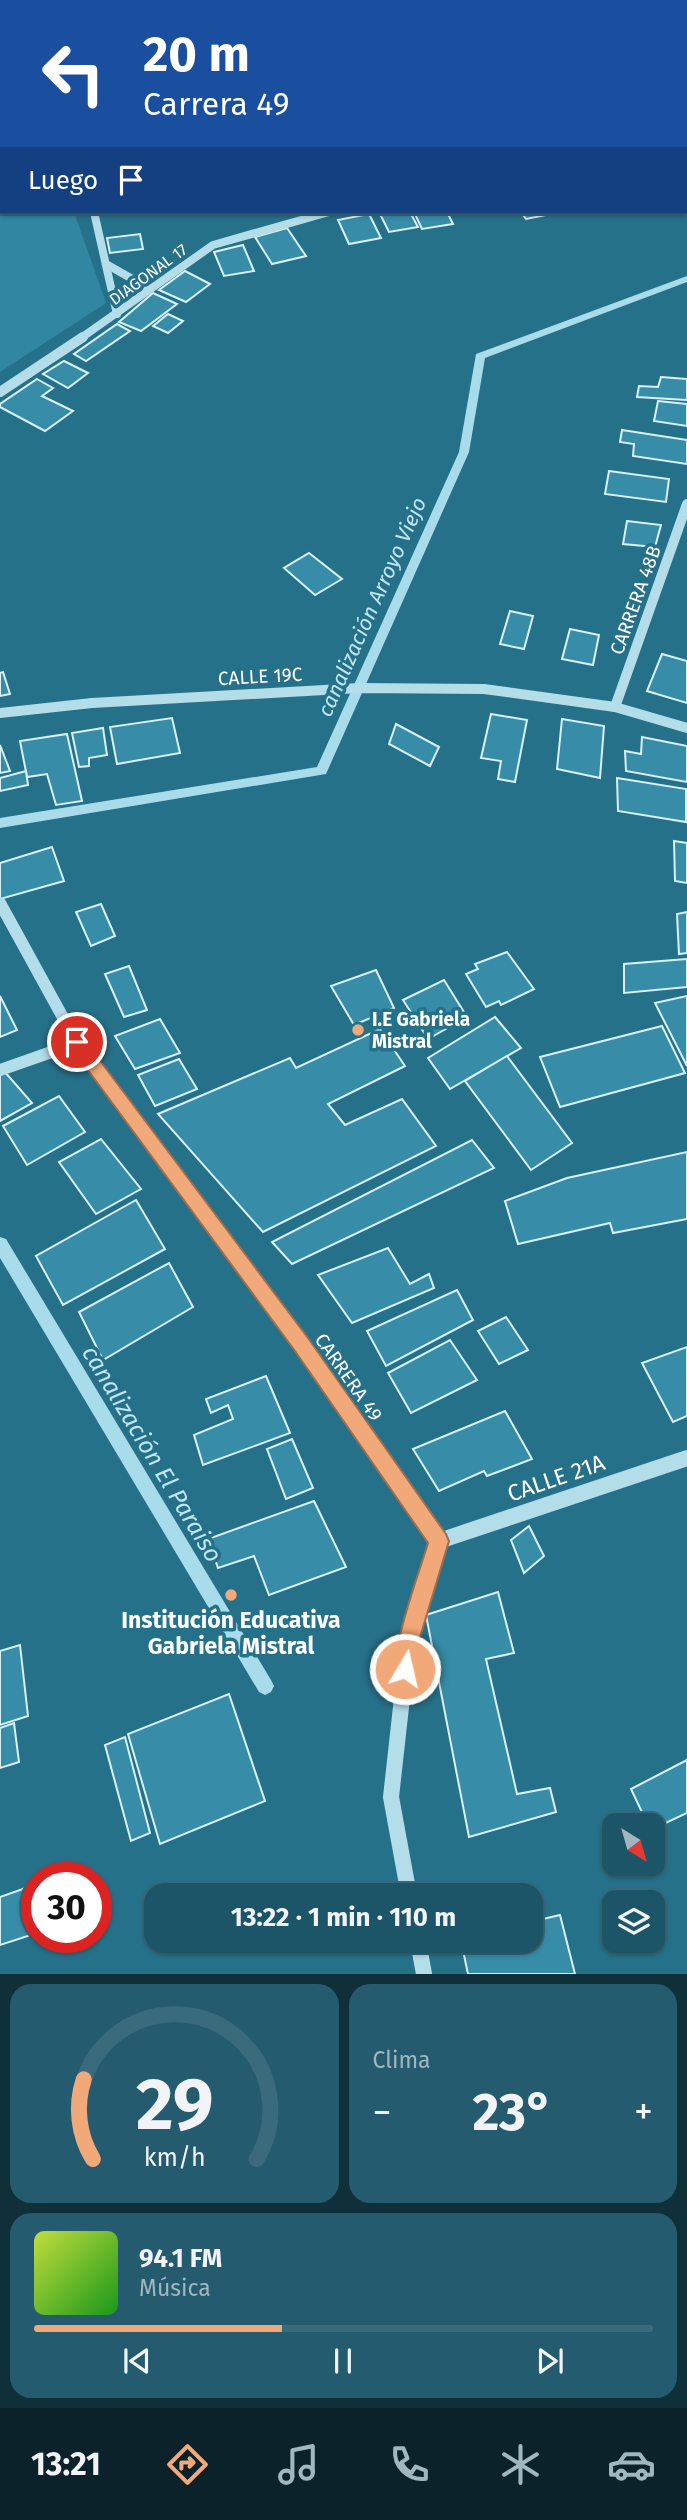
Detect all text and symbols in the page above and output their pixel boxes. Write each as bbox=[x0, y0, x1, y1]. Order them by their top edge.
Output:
text: 20 m bbox=[143, 25, 250, 84]
icon: left bbox=[28, 28, 119, 119]
text: Carrera 49 bbox=[143, 85, 290, 123]
icon: arrive bbox=[112, 161, 150, 199]
text: Luego bbox=[28, 165, 98, 196]
street label: DIAGONAL 17 bbox=[106, 240, 191, 309]
water label: canalización Arroyo Viejo bbox=[312, 493, 432, 721]
street label: CARRERA 48B bbox=[605, 543, 666, 658]
street label: CALLE 19C bbox=[217, 663, 303, 690]
place label: I.E Gabriela Mistral bbox=[372, 1008, 470, 1053]
pin bbox=[47, 1012, 107, 1072]
marker: I.E Gabriela Mistral bbox=[350, 1022, 366, 1038]
icon: arrive bbox=[58, 1023, 96, 1061]
street label: CARRERA 49 bbox=[310, 1329, 387, 1426]
water label: canalización El Paraiso bbox=[76, 1341, 228, 1567]
street label: CALLE 21A bbox=[504, 1448, 609, 1508]
marker: Institución Educativa Gabriela Mistral bbox=[223, 1587, 239, 1603]
place label: Institución Educativa Gabriela Mistral bbox=[121, 1606, 341, 1660]
position arrow bbox=[368, 1632, 442, 1706]
north arrow bbox=[602, 1813, 665, 1876]
map controls bbox=[602, 1813, 665, 1953]
speed limit sign: 30 bbox=[21, 1862, 112, 1953]
button: layers bbox=[602, 1890, 665, 1953]
text: 13:22 · 1 min · 110 m bbox=[231, 1902, 456, 1933]
text: Clima bbox=[373, 2046, 431, 2074]
text: 29 bbox=[135, 2062, 213, 2149]
text: 23° bbox=[472, 2081, 553, 2144]
text: − bbox=[373, 2089, 392, 2135]
text: + bbox=[634, 2089, 653, 2135]
text: km/h bbox=[143, 2143, 205, 2173]
text: 94.1 FM bbox=[139, 2243, 222, 2274]
text: Música bbox=[139, 2274, 211, 2302]
icon: previous bbox=[118, 2342, 156, 2380]
icon: pause bbox=[324, 2342, 362, 2380]
icon: next bbox=[531, 2342, 569, 2380]
icon: directions bbox=[163, 2440, 212, 2489]
icon: music bbox=[274, 2440, 323, 2489]
icon: phone bbox=[385, 2440, 434, 2489]
icon: climate bbox=[496, 2440, 545, 2489]
icon: car bbox=[607, 2440, 656, 2489]
text: 13:21 bbox=[31, 2445, 101, 2483]

